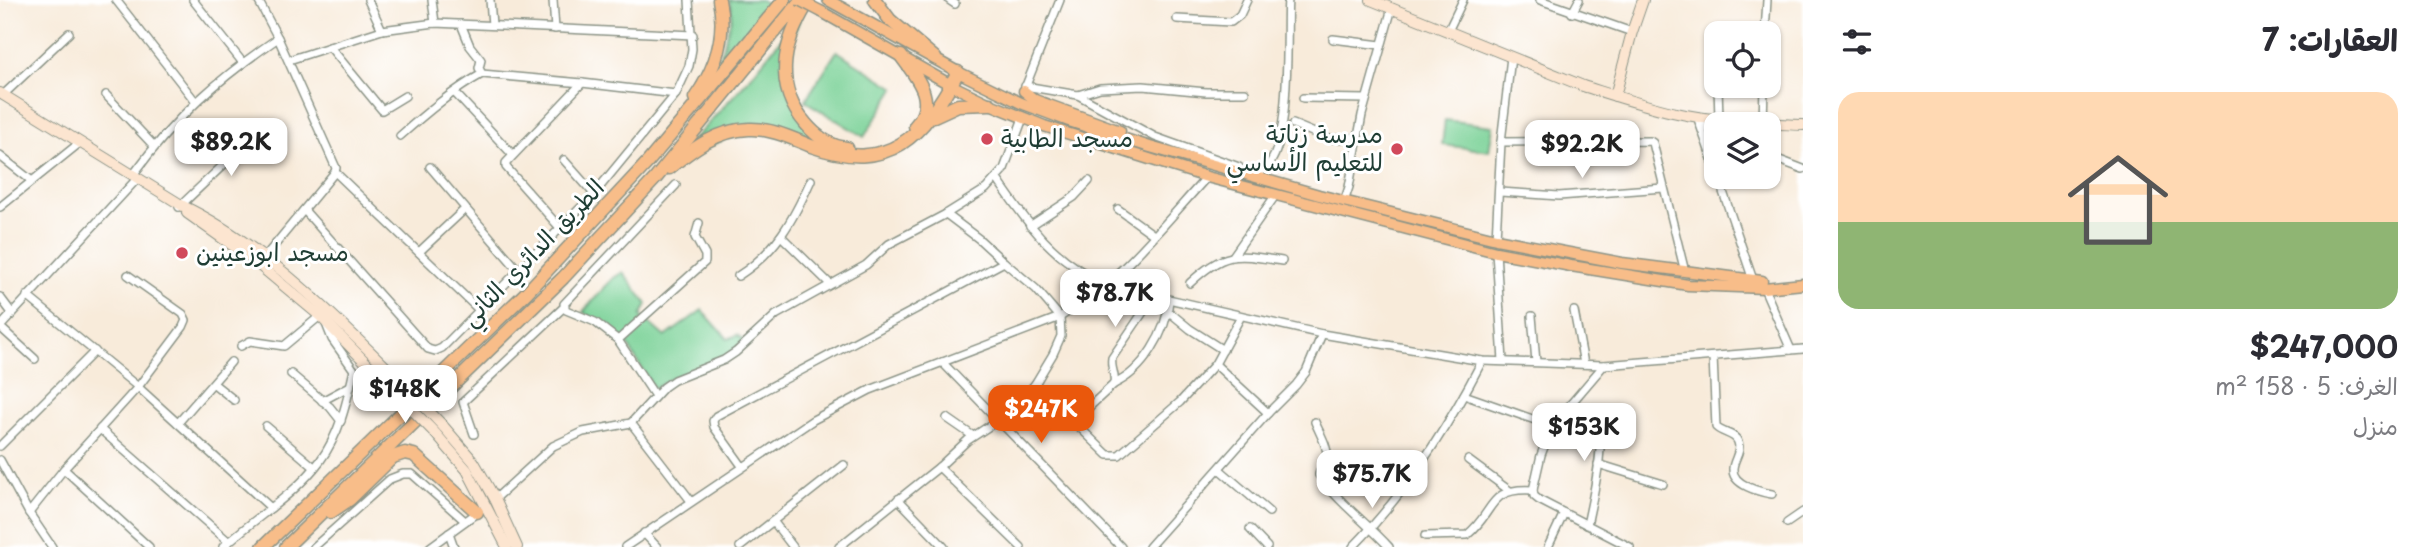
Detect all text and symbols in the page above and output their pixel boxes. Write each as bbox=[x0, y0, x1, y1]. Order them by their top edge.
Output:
text: العقارات: 7 bbox=[2262, 16, 2398, 61]
map controls bbox=[1704, 21, 1781, 189]
button: locate bbox=[1704, 21, 1781, 98]
icon: filters bbox=[1838, 23, 1876, 61]
button: layers bbox=[1704, 112, 1781, 189]
place label: مدرسة زناتة للتعليم الأساسي bbox=[1226, 115, 1383, 184]
pin: $89.2K bbox=[174, 118, 288, 178]
place label: مسجد الطابية bbox=[1001, 119, 1133, 155]
pin: $92.2K bbox=[1525, 120, 1639, 180]
text: $89.2K bbox=[190, 123, 272, 158]
text: $92.2K bbox=[1541, 125, 1623, 160]
marker: مسجد الطابية bbox=[979, 131, 995, 147]
icon: home bbox=[2055, 137, 2181, 263]
marker: مدرسة زناتة للتعليم الأساسي bbox=[1389, 141, 1405, 157]
street label: الطريق الدائري الثاني bbox=[452, 170, 615, 337]
place label: مسجد ابوزعينين bbox=[196, 233, 349, 269]
marker: مسجد ابوزعينين bbox=[174, 245, 190, 261]
pin: $78.7K bbox=[1058, 270, 1172, 329]
text: $78.7K bbox=[1076, 274, 1154, 309]
text: $247,000 bbox=[2250, 323, 2398, 368]
pin: $148K bbox=[356, 366, 454, 425]
text: الغرف: 5 · 158 m² bbox=[2215, 368, 2398, 403]
text: $148K bbox=[369, 370, 441, 405]
pin: $247K bbox=[992, 386, 1090, 445]
text: $247K bbox=[1004, 390, 1078, 425]
pin: $153K bbox=[1535, 404, 1633, 463]
text: $153K bbox=[1548, 408, 1620, 443]
text: منزل bbox=[2353, 408, 2398, 443]
pin: $75.7K bbox=[1315, 450, 1429, 510]
text: $75.7K bbox=[1333, 455, 1411, 490]

